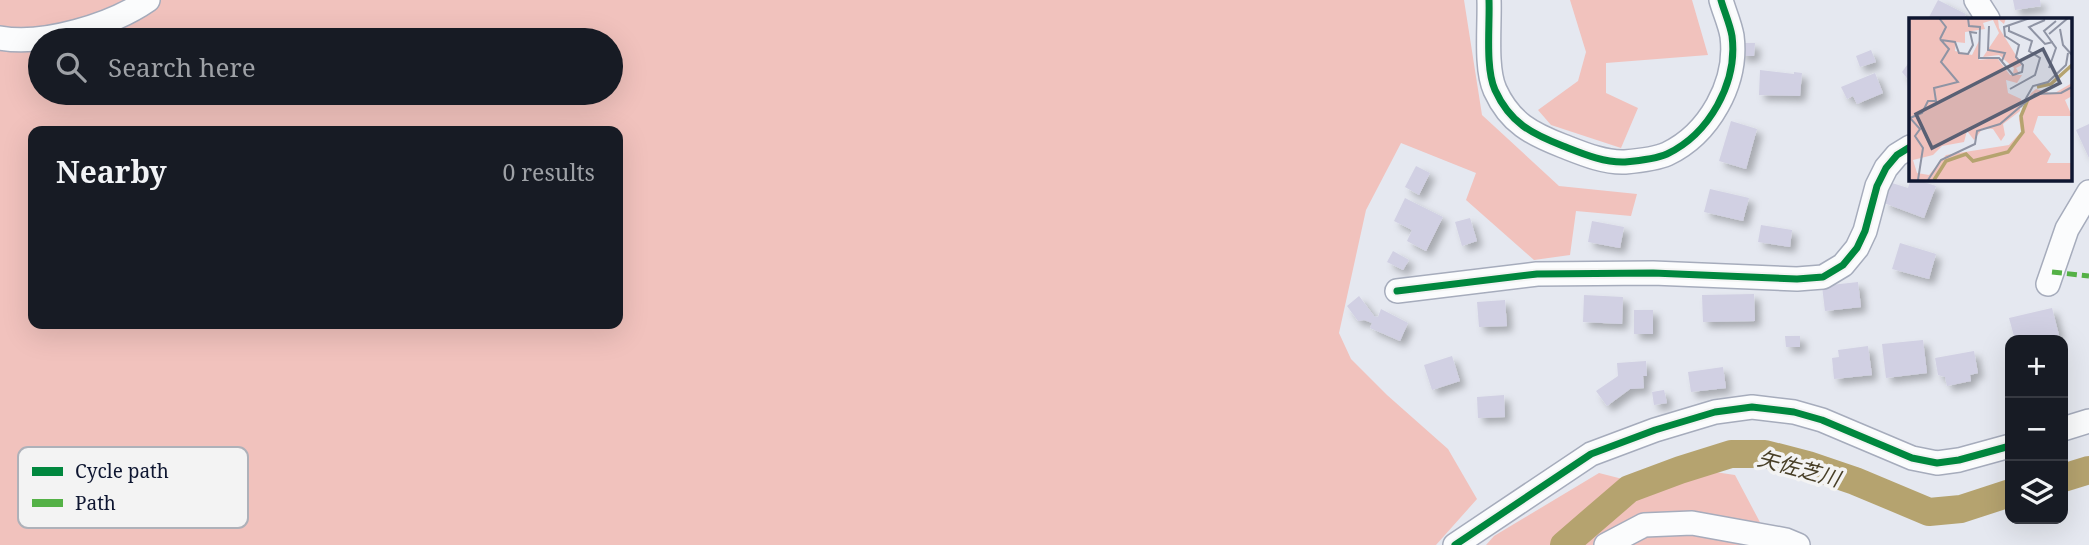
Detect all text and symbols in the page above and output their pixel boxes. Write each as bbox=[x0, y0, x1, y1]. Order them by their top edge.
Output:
inset map bbox=[1909, 18, 2072, 180]
search box bbox=[28, 28, 623, 105]
icon: search bbox=[52, 48, 90, 86]
text: Search here bbox=[108, 49, 256, 85]
text: Nearby bbox=[56, 151, 167, 192]
text: 0 results bbox=[502, 156, 595, 188]
map controls bbox=[2005, 335, 2068, 524]
button: + bbox=[2005, 335, 2068, 398]
button: − bbox=[2005, 398, 2068, 461]
water label: 矢佐芝川 bbox=[1755, 444, 1845, 493]
legend bbox=[18, 447, 248, 528]
text: Cycle path bbox=[75, 458, 169, 484]
button: layers bbox=[2005, 461, 2068, 524]
text: Path bbox=[75, 490, 116, 516]

